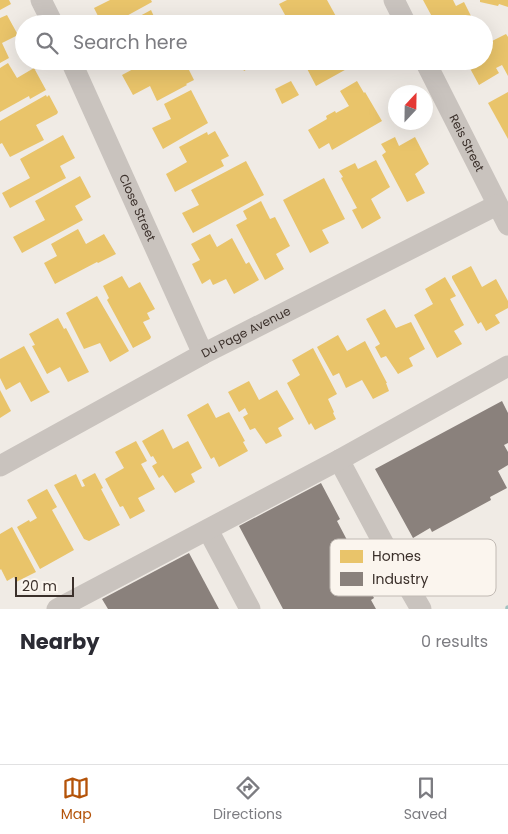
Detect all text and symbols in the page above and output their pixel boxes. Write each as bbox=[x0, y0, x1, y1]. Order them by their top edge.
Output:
search box bbox=[15, 15, 493, 70]
icon: search bbox=[33, 29, 61, 57]
text: Search here bbox=[73, 29, 187, 56]
north arrow bbox=[388, 85, 433, 130]
street label: Reis Street bbox=[445, 111, 489, 175]
street label: Close Street bbox=[115, 171, 160, 244]
street label: Du Page Avenue bbox=[198, 302, 293, 362]
legend bbox=[330, 539, 496, 596]
text: Homes bbox=[372, 546, 421, 566]
text: Industry bbox=[372, 569, 428, 589]
scale bar bbox=[15, 574, 74, 597]
text: 20 m bbox=[22, 576, 57, 596]
text: Nearby bbox=[20, 627, 100, 656]
text: 0 results bbox=[421, 630, 488, 653]
tab: Map bbox=[61, 774, 92, 825]
tab: Directions bbox=[213, 774, 282, 825]
tab: Saved bbox=[404, 774, 447, 825]

